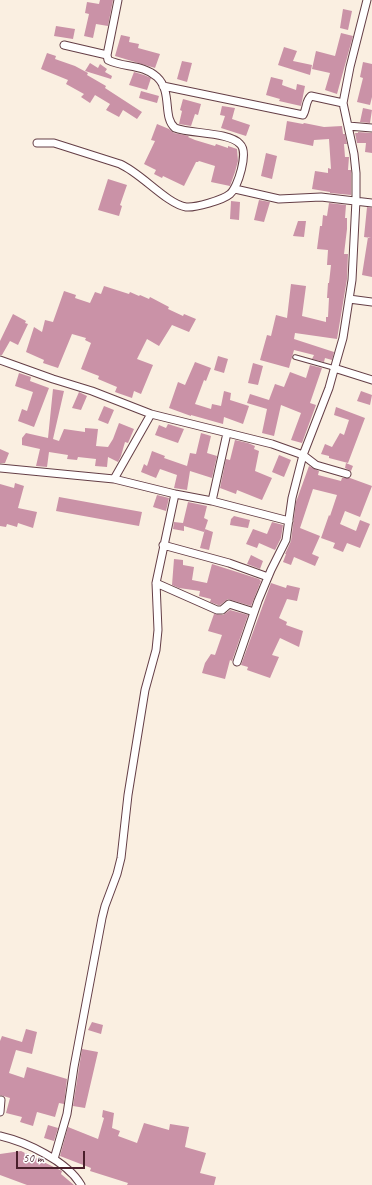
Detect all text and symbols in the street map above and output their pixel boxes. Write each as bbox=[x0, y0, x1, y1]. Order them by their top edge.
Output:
scale bar bbox=[18, 1143, 87, 1169]
text: 50 m bbox=[23, 1150, 43, 1166]

